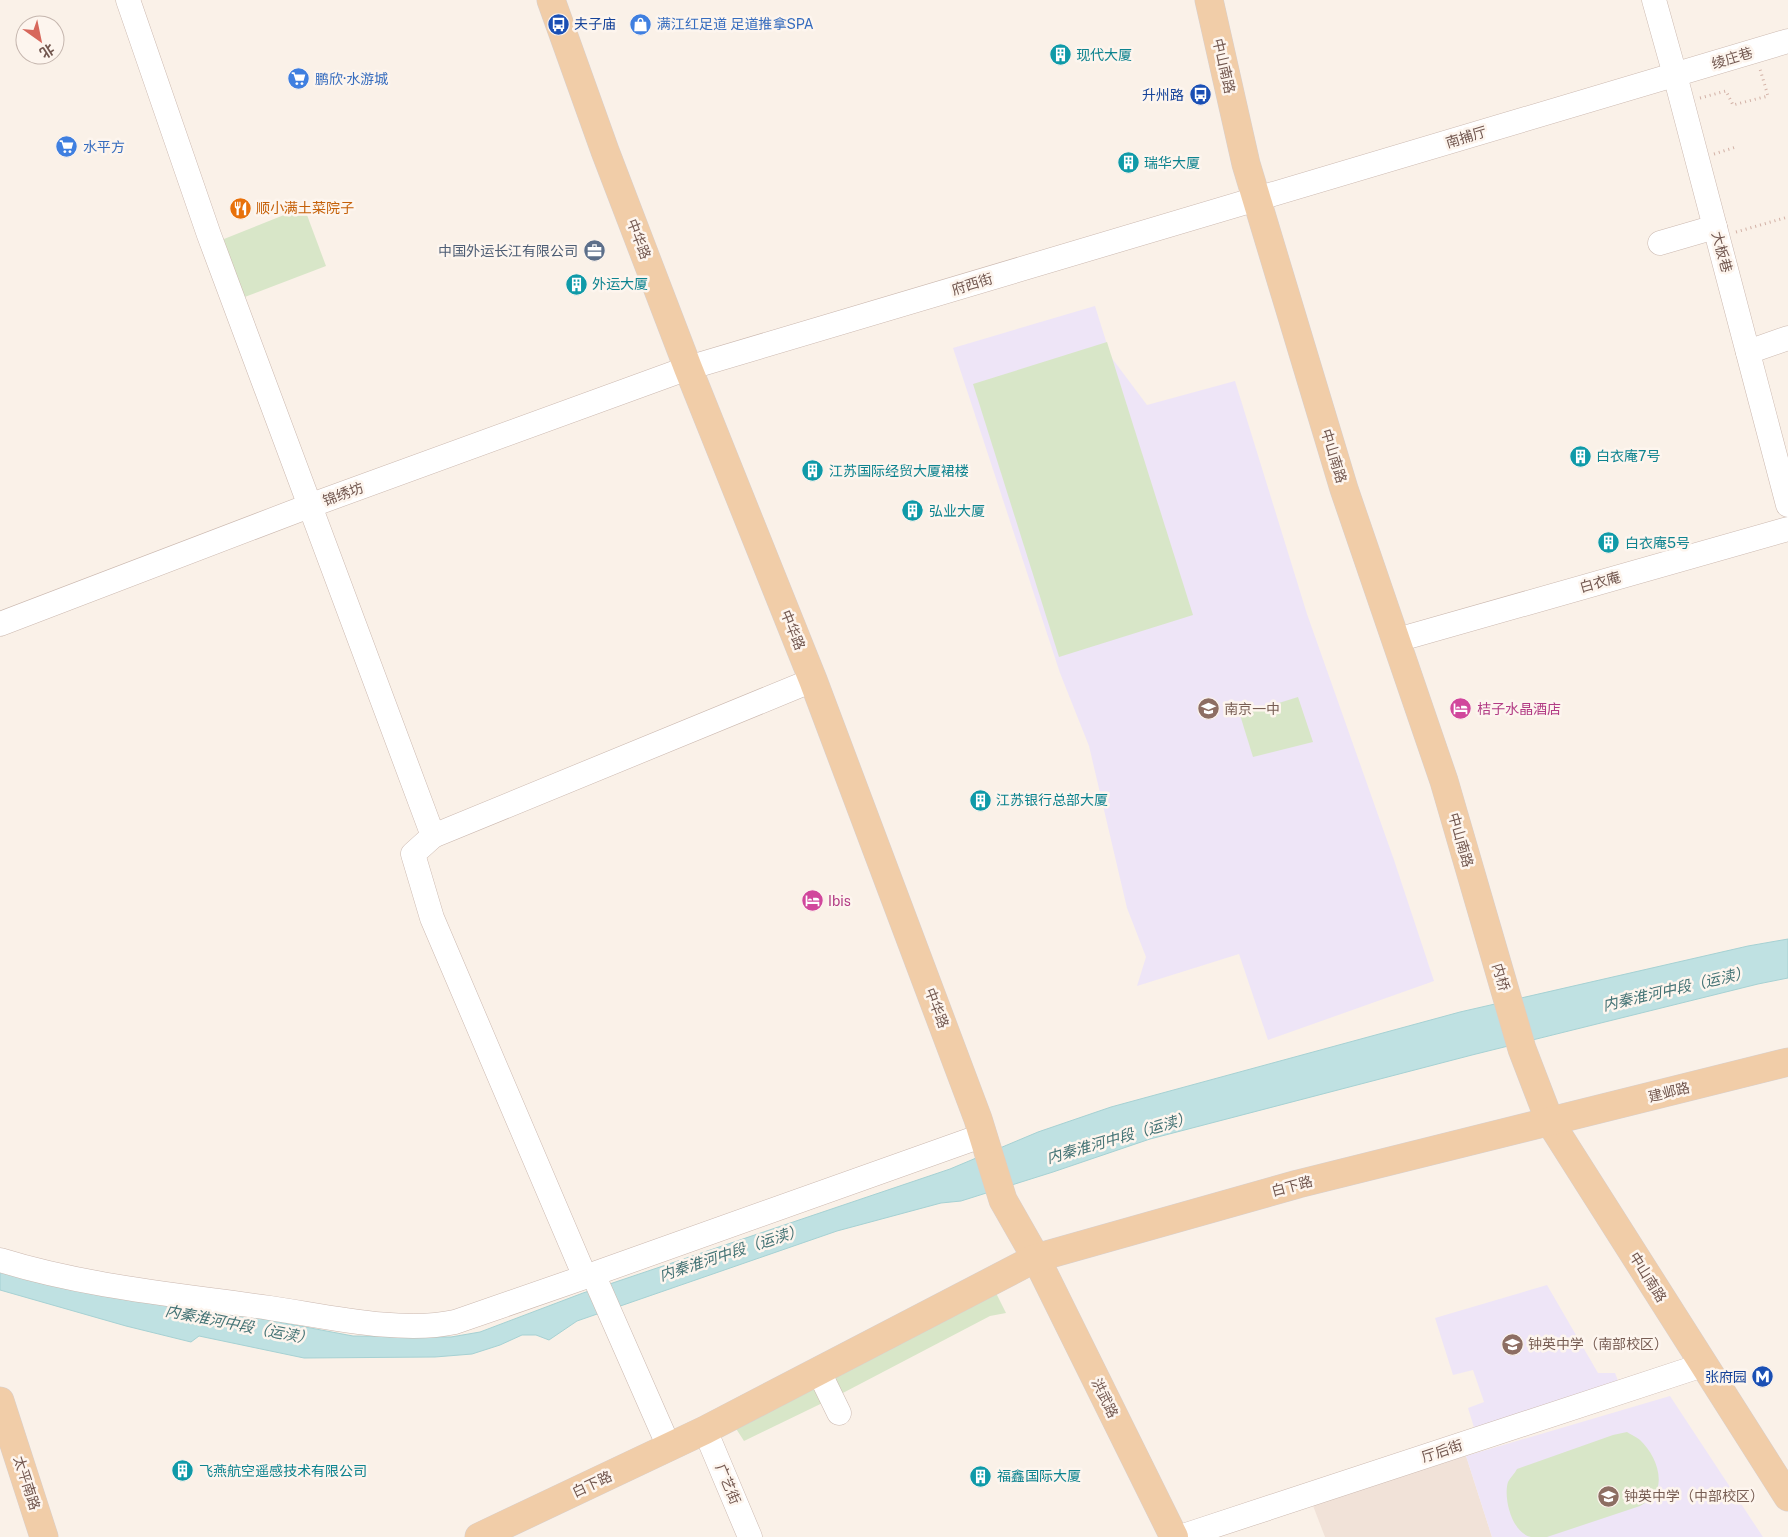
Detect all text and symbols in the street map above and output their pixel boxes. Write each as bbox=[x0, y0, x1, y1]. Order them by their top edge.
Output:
bus stop icon: 夫子庙 bbox=[546, 12, 570, 36]
shop icon: 满江红足道 足道推拿SPA bbox=[629, 12, 653, 36]
north arrow bbox=[15, 15, 65, 65]
place label: 夫子庙 bbox=[574, 16, 616, 32]
place label: 满江红足道 足道推拿SPA bbox=[657, 16, 814, 32]
street label: 中山南路 bbox=[1210, 37, 1238, 95]
text: 北 bbox=[37, 40, 57, 61]
building icon: 现代大厦 bbox=[1048, 43, 1072, 67]
street label: 绫庄巷 bbox=[1710, 44, 1754, 72]
place label: 现代大厦 bbox=[1076, 47, 1132, 63]
supermarket icon: 鹏欣·水游城 bbox=[287, 67, 311, 91]
place label: 鹏欣·水游城 bbox=[315, 71, 388, 87]
bus stop icon: 升州路 bbox=[1188, 83, 1212, 107]
place label: 升州路 bbox=[1142, 87, 1184, 103]
street label: 南捕厅 bbox=[1444, 123, 1488, 151]
supermarket icon: 水平方 bbox=[55, 135, 79, 159]
place label: 水平方 bbox=[83, 139, 125, 155]
building icon: 瑞华大厦 bbox=[1116, 151, 1140, 175]
place label: 瑞华大厦 bbox=[1144, 155, 1200, 171]
restaurant icon: 顺小满土菜院子 bbox=[228, 196, 252, 220]
place label: 顺小满土菜院子 bbox=[256, 200, 354, 216]
street label: 中华路 bbox=[624, 217, 654, 261]
street label: 大板巷 bbox=[1709, 230, 1735, 274]
office icon: 中国外运长江有限公司 bbox=[582, 239, 606, 263]
place label: 中国外运长江有限公司 bbox=[438, 243, 578, 259]
street label: 府西街 bbox=[950, 270, 994, 298]
building icon: 外运大厦 bbox=[564, 272, 588, 296]
place label: 外运大厦 bbox=[592, 276, 648, 292]
street label: 中山南路 bbox=[1318, 427, 1350, 485]
building icon: 白衣庵7号 bbox=[1568, 444, 1592, 468]
place label: 白衣庵7号 bbox=[1596, 448, 1660, 464]
building icon: 江苏国际经贸大厦裙楼 bbox=[801, 459, 825, 483]
place label: 江苏国际经贸大厦裙楼 bbox=[829, 463, 969, 479]
street label: 锦绣坊 bbox=[321, 479, 365, 509]
building icon: 弘业大厦 bbox=[901, 499, 925, 523]
place label: 弘业大厦 bbox=[929, 503, 985, 519]
building icon: 白衣庵5号 bbox=[1597, 531, 1621, 555]
place label: 白衣庵5号 bbox=[1625, 535, 1690, 551]
street label: 白衣庵 bbox=[1578, 569, 1622, 595]
street label: 中华路 bbox=[778, 608, 808, 652]
school or university icon: 南京一中 bbox=[1196, 697, 1220, 721]
hotel icon: 桔子水晶酒店 bbox=[1449, 697, 1473, 721]
place label: 南京一中 bbox=[1224, 701, 1280, 717]
place label: 桔子水晶酒店 bbox=[1477, 701, 1561, 717]
building icon: 江苏银行总部大厦 bbox=[968, 788, 992, 812]
place label: 江苏银行总部大厦 bbox=[996, 792, 1108, 808]
street label: 中山南路 bbox=[1446, 811, 1476, 869]
hotel icon: Ibis bbox=[800, 889, 824, 913]
place label: Ibis bbox=[828, 893, 851, 909]
street label: 内桥 bbox=[1489, 961, 1513, 993]
water label: 内秦淮河中段（运渎） bbox=[1601, 963, 1751, 1014]
street label: 中华路 bbox=[922, 986, 952, 1030]
street label: 建邺路 bbox=[1647, 1079, 1691, 1105]
water label: 内秦淮河中段（运渎） bbox=[1044, 1109, 1193, 1166]
street label: 白下路 bbox=[1270, 1173, 1314, 1199]
water label: 内秦淮河中段（运渎） bbox=[657, 1221, 805, 1284]
street label: 中山南路 bbox=[1626, 1249, 1670, 1305]
water label: 内秦淮河中段（运渎） bbox=[164, 1302, 314, 1347]
school or university icon: 钟英中学（南部校区） bbox=[1500, 1332, 1524, 1356]
place label: 钟英中学（南部校区） bbox=[1528, 1336, 1668, 1352]
metro station icon: 张府园 bbox=[1751, 1365, 1775, 1389]
place label: 张府园 bbox=[1705, 1369, 1747, 1385]
street label: 洪武路 bbox=[1089, 1376, 1121, 1420]
street label: 厅后街 bbox=[1420, 1437, 1464, 1465]
street label: 太平南路 bbox=[11, 1454, 43, 1512]
building icon: 飞燕航空遥感技术有限公司 bbox=[171, 1459, 195, 1483]
street label: 广艺街 bbox=[712, 1462, 744, 1506]
place label: 飞燕航空遥感技术有限公司 bbox=[199, 1463, 367, 1479]
building icon: 福鑫国际大厦 bbox=[969, 1464, 993, 1488]
street label: 白下路 bbox=[570, 1468, 614, 1500]
place label: 福鑫国际大厦 bbox=[997, 1468, 1081, 1484]
school or university icon: 钟英中学（中部校区） bbox=[1596, 1484, 1620, 1508]
place label: 钟英中学（中部校区） bbox=[1624, 1488, 1764, 1504]

